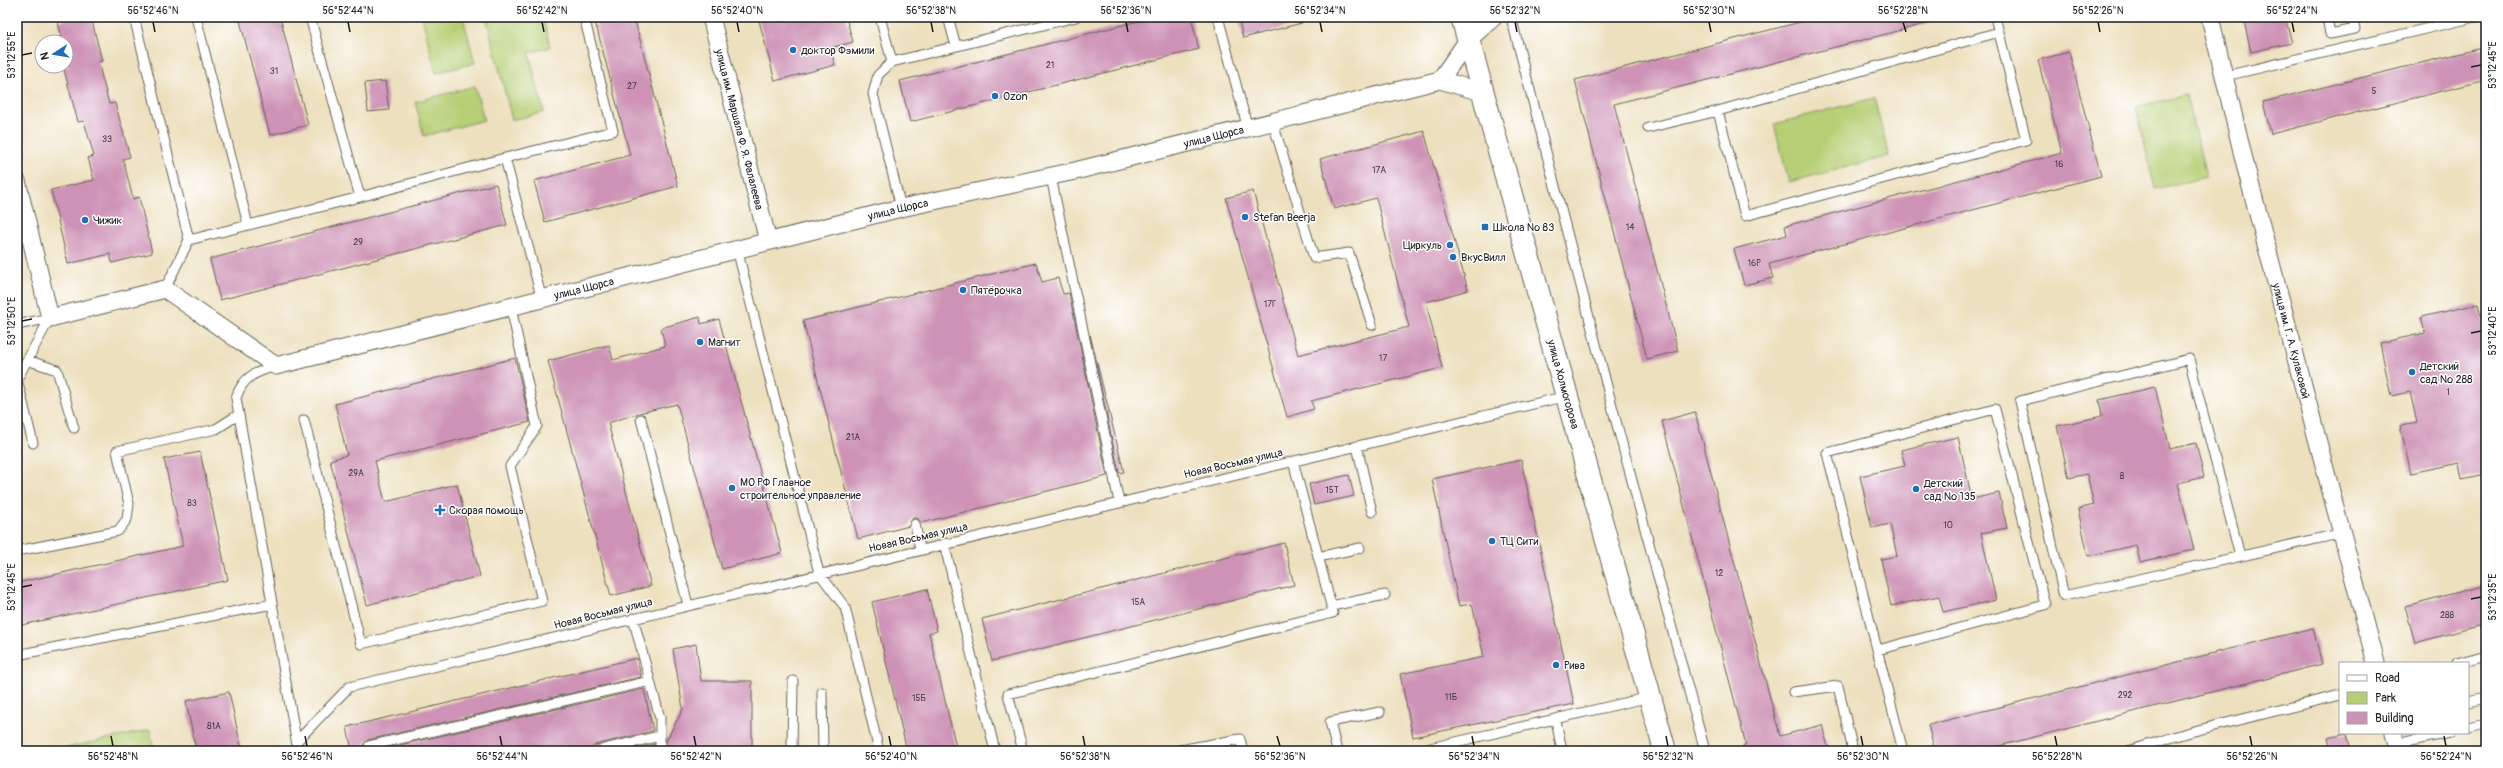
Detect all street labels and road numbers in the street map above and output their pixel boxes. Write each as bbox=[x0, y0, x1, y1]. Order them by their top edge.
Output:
street label: улица им. Маршала Ф. Я. Фалалеева bbox=[712, 47, 766, 211]
street label: улица Щорса bbox=[1181, 123, 1245, 151]
street label: улица Щорса bbox=[866, 196, 929, 223]
street label: улица Щорса bbox=[551, 275, 615, 303]
street label: улица им. Г. А. Кулаковой bbox=[2269, 281, 2312, 400]
street label: улица Холмогорова bbox=[1544, 337, 1582, 430]
street label: Новая Восьмая улица bbox=[1182, 446, 1284, 481]
street label: Новая Восьмая улица bbox=[867, 520, 969, 555]
street label: Новая Восьмая улица bbox=[553, 595, 654, 632]

